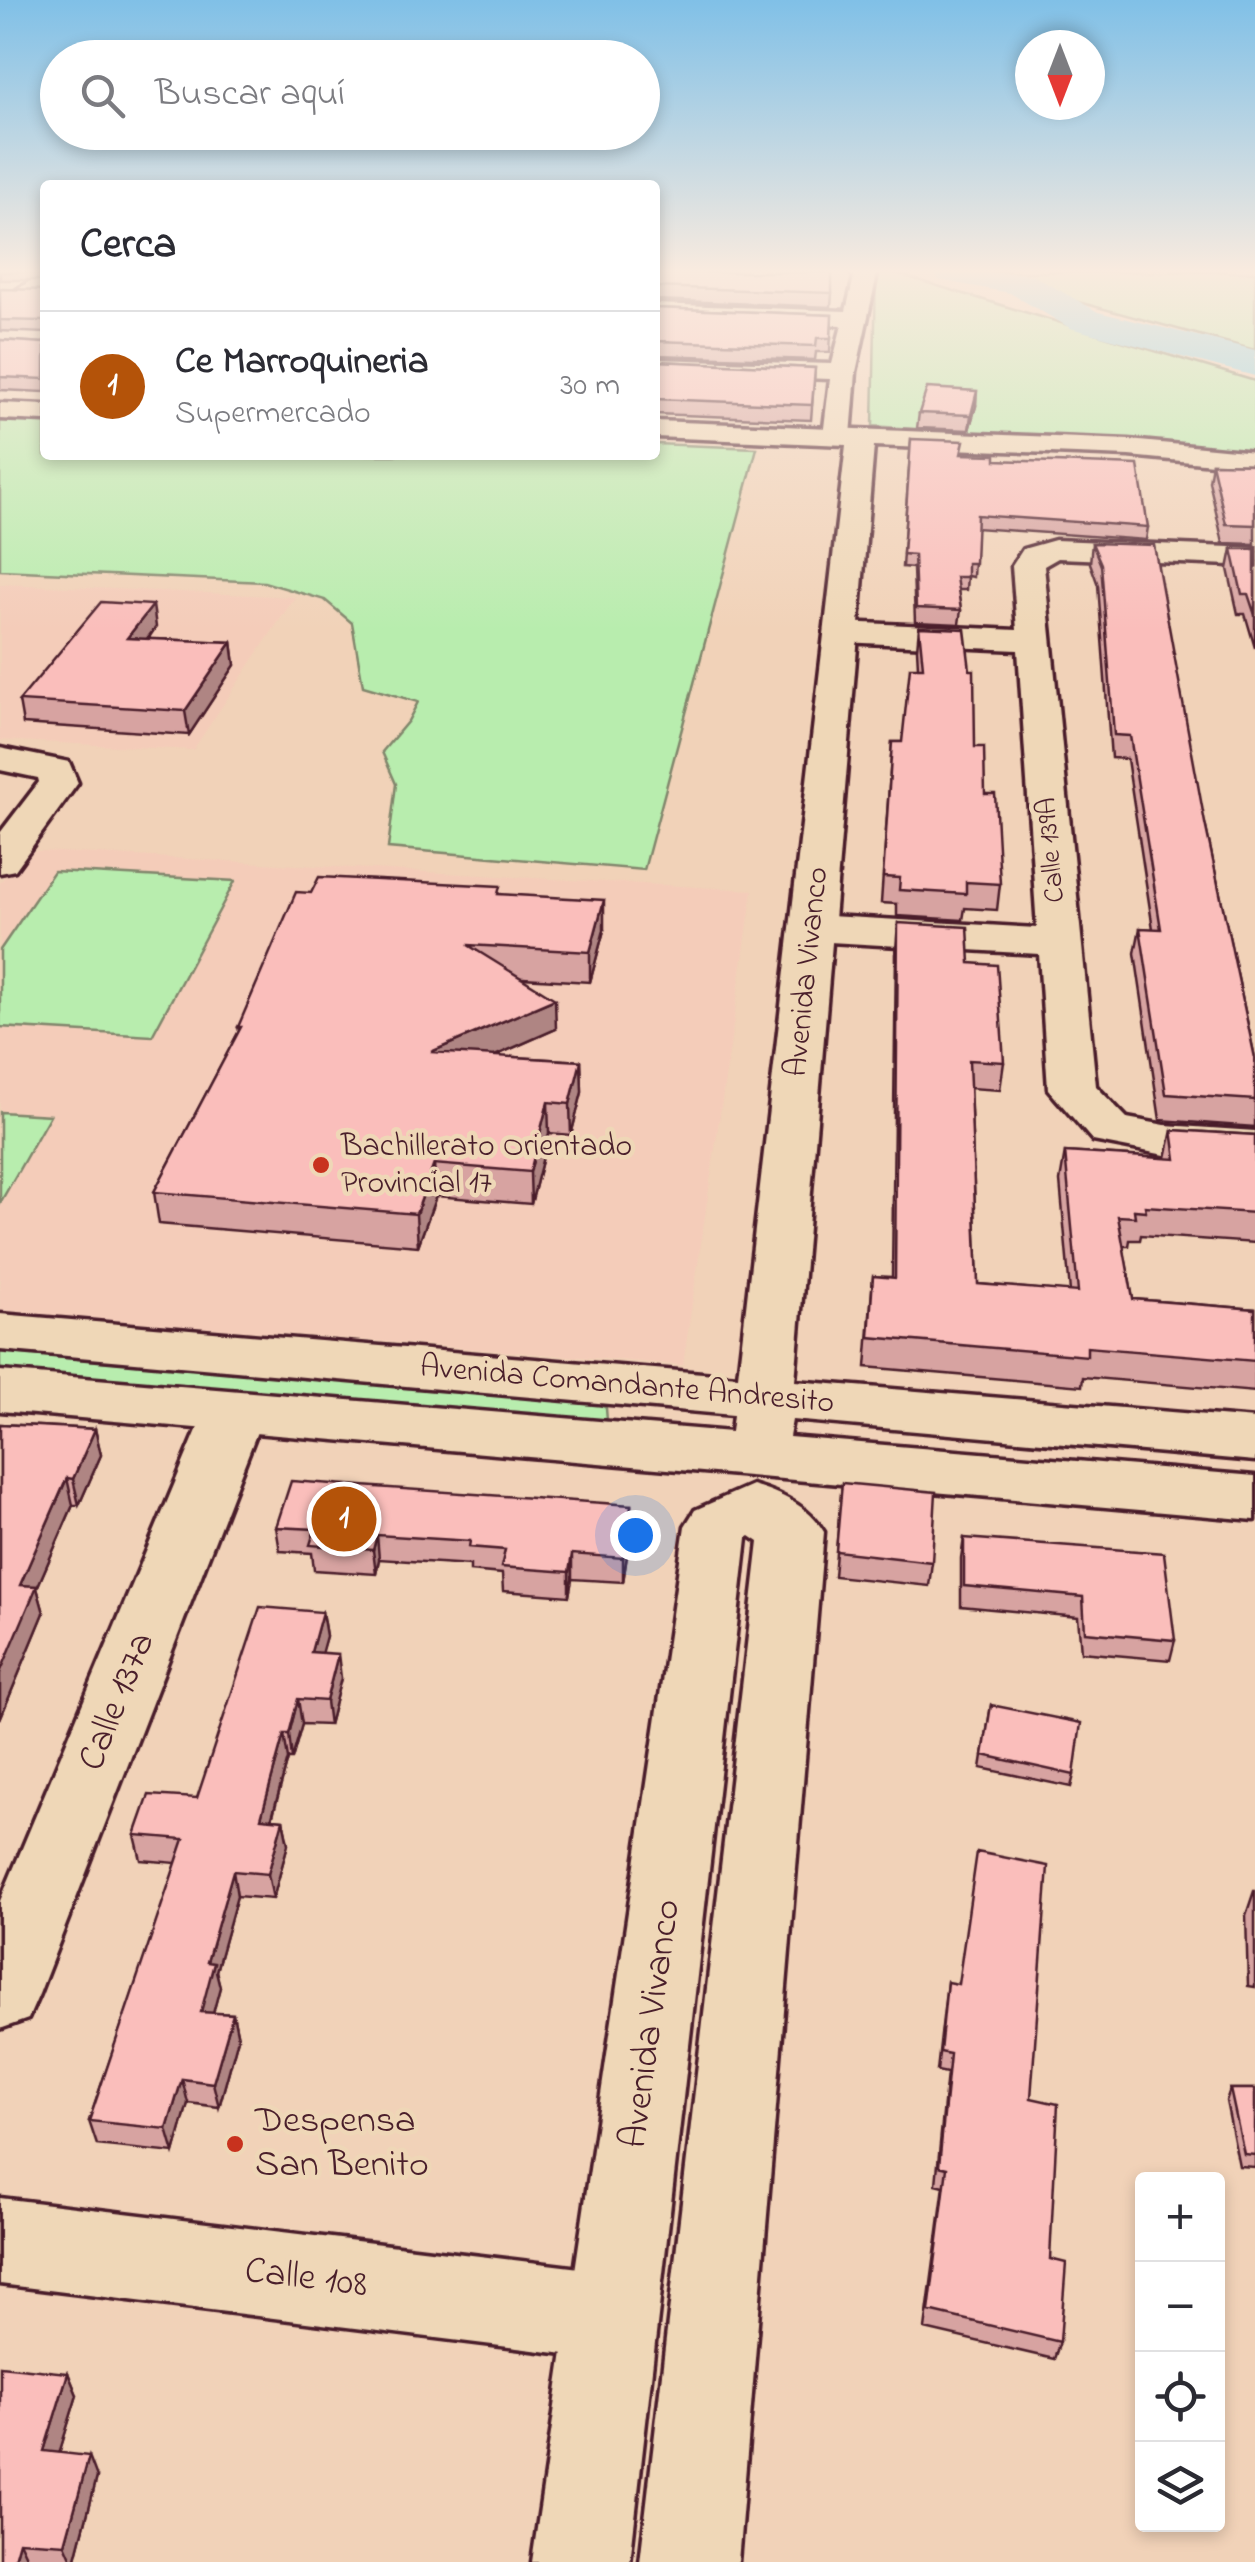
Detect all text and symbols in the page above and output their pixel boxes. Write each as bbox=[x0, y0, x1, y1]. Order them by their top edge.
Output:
north arrow bbox=[1015, 30, 1105, 120]
search box bbox=[40, 40, 660, 150]
text: Buscar aquí bbox=[155, 67, 345, 123]
icon: search bbox=[75, 68, 130, 123]
text: Cerca bbox=[80, 215, 176, 276]
text: Ce Marroquineria bbox=[175, 335, 428, 391]
text: 1 bbox=[107, 363, 118, 410]
text: 30 m bbox=[560, 363, 620, 410]
text: Supermercado bbox=[175, 391, 371, 438]
street label: Calle 139A bbox=[1027, 796, 1077, 904]
street label: Avenida Vivanco bbox=[774, 865, 842, 1079]
place label: Bachillerato Orientado Provincial 17 bbox=[340, 1124, 632, 1208]
marker: Bachillerato Orientado Provincial 17 bbox=[310, 1154, 332, 1176]
street label: Avenida Comandante Andresito bbox=[418, 1344, 836, 1428]
pin: 1 bbox=[312, 1482, 376, 1556]
your location bbox=[610, 1510, 661, 1561]
street label: Calle 137a bbox=[65, 1624, 171, 1780]
street label: Avenida Vivanco bbox=[607, 1896, 697, 2152]
place label: Despensa San Benito bbox=[254, 2094, 429, 2194]
marker: Despensa San Benito bbox=[224, 2133, 246, 2155]
map controls bbox=[1135, 2172, 1225, 2532]
button: + bbox=[1135, 2172, 1225, 2262]
street label: Calle 108 bbox=[241, 2244, 371, 2314]
button: − bbox=[1135, 2262, 1225, 2352]
button: locate bbox=[1135, 2352, 1225, 2442]
button: layers bbox=[1135, 2442, 1225, 2532]

